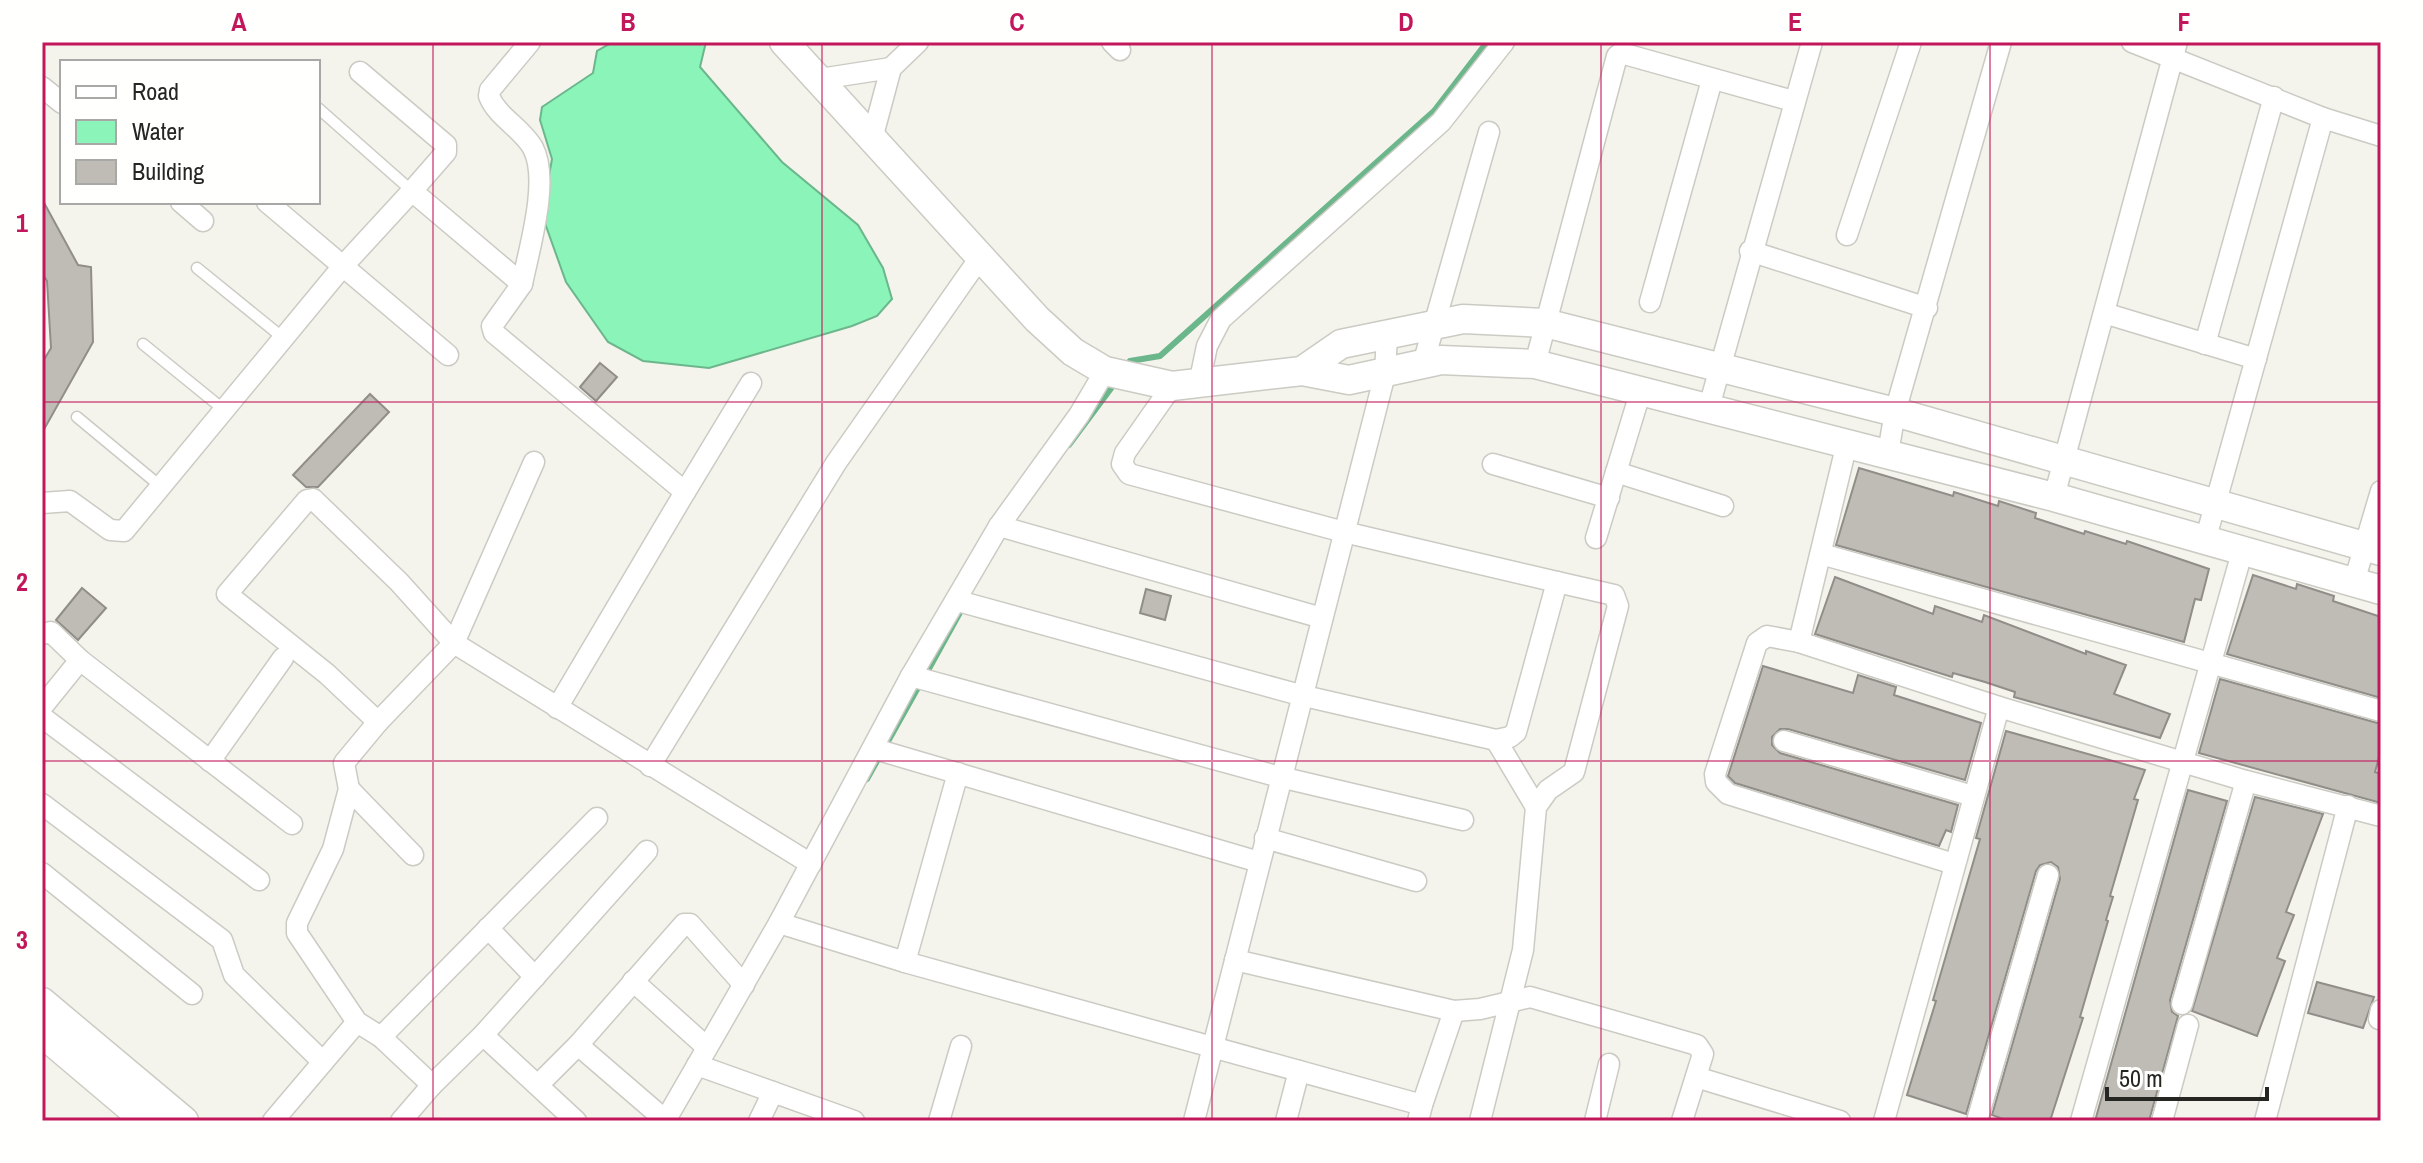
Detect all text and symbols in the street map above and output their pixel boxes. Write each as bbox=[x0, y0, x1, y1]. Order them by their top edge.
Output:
text: A bbox=[231, 4, 247, 39]
text: B bbox=[620, 4, 636, 39]
text: C bbox=[1009, 4, 1025, 39]
text: D bbox=[1398, 4, 1414, 39]
text: E bbox=[1788, 4, 1802, 39]
text: F bbox=[2177, 4, 2191, 39]
legend bbox=[60, 60, 320, 204]
text: Road bbox=[132, 75, 179, 107]
text: Water bbox=[132, 115, 184, 147]
text: Building bbox=[132, 155, 204, 187]
text: 1 bbox=[16, 205, 28, 240]
text: 2 bbox=[16, 564, 28, 599]
text: 3 bbox=[16, 922, 28, 957]
scale bar bbox=[2107, 1051, 2267, 1101]
text: 50 m bbox=[2119, 1062, 2163, 1094]

